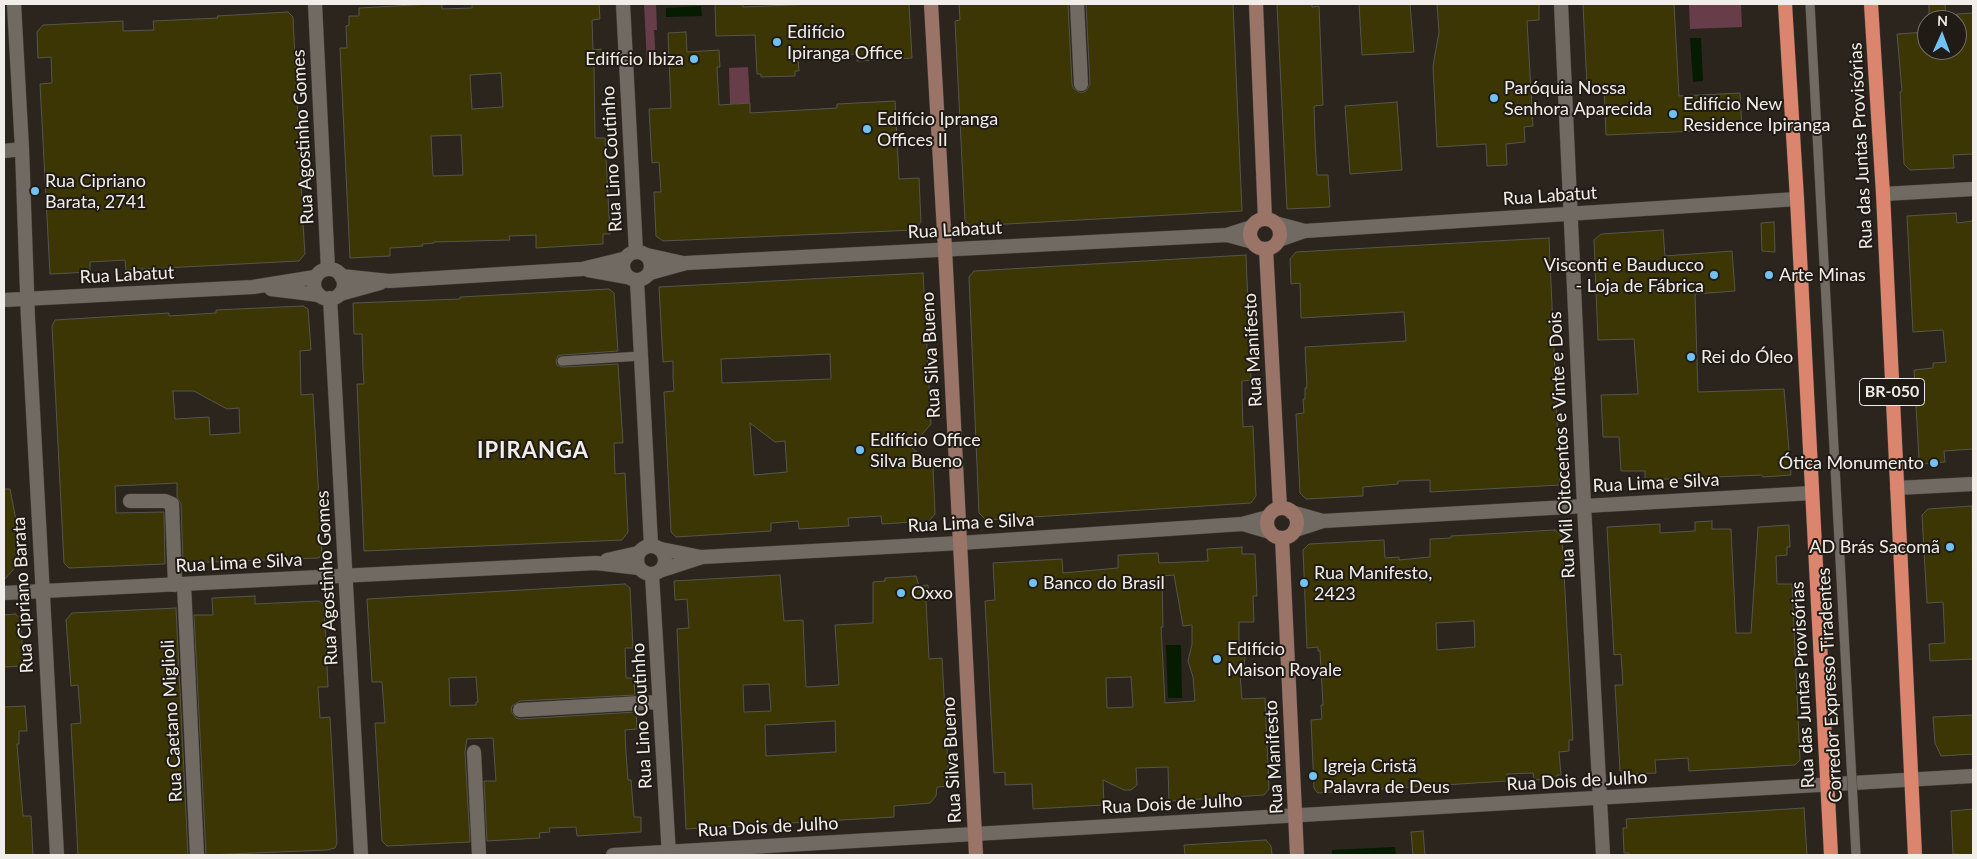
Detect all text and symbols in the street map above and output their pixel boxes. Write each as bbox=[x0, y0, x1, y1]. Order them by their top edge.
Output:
north arrow bbox=[1917, 10, 1967, 60]
text: N bbox=[1937, 12, 1948, 29]
place label: Edifício Ipiranga Office bbox=[787, 21, 903, 64]
marker: Edifício Ipiranga Office bbox=[771, 36, 783, 48]
street label: Rua das Juntas Provisórias bbox=[1845, 42, 1877, 250]
place label: Edifício Ibiza bbox=[585, 48, 684, 70]
street label: Rua Agostinho Gomes bbox=[288, 49, 318, 225]
marker: Edifício Ibiza bbox=[688, 53, 700, 65]
place label: Paróquia Nossa Senhora Aparecida bbox=[1504, 77, 1652, 120]
street label: Rua Lino Coutinho bbox=[597, 85, 627, 233]
marker: Paróquia Nossa Senhora Aparecida bbox=[1488, 92, 1500, 104]
place label: Edifício New Residence Ipiranga bbox=[1683, 93, 1831, 136]
place label: Edifício Ipranga Offices II bbox=[877, 108, 998, 150]
marker: Edifício New Residence Ipiranga bbox=[1667, 108, 1679, 120]
marker: Edifício Ipranga Offices II bbox=[861, 123, 873, 135]
place label: Rua Cipriano Barata, 2741 bbox=[45, 170, 147, 212]
street label: Rua Labatut bbox=[1502, 182, 1598, 210]
marker: Rua Cipriano Barata, 2741 bbox=[29, 185, 41, 197]
street label: Rua Labatut bbox=[907, 217, 1003, 243]
place label: Visconti e Bauducco - Loja de Fábrica bbox=[1544, 254, 1704, 296]
street label: Rua Labatut bbox=[79, 262, 175, 288]
place label: Arte Minas bbox=[1779, 264, 1866, 286]
marker: Visconti e Bauducco - Loja de Fábrica bbox=[1708, 269, 1720, 281]
marker: Arte Minas bbox=[1763, 269, 1775, 281]
street label: Rua Silva Bueno bbox=[917, 291, 945, 419]
street label: Rua Manifesto bbox=[1239, 292, 1267, 408]
street label: Rua Mil Oitocentos e Vinte e Dois bbox=[1544, 311, 1580, 579]
place label: Rei do Óleo bbox=[1701, 346, 1793, 368]
marker: Rei do Óleo bbox=[1685, 351, 1697, 363]
road number: BR-050 bbox=[1860, 378, 1924, 406]
place label: Edifício Office Silva Bueno bbox=[870, 429, 981, 472]
district label: IPIRANGA bbox=[476, 438, 590, 464]
marker: Edifício Office Silva Bueno bbox=[854, 444, 866, 456]
place label: Ótica Monumento bbox=[1779, 452, 1924, 474]
marker: Ótica Monumento bbox=[1928, 457, 1940, 469]
street label: Rua Lima e Silva bbox=[1592, 469, 1720, 497]
street label: Rua Agostinho Gomes bbox=[312, 490, 342, 666]
street label: Rua Lima e Silva bbox=[907, 509, 1035, 537]
street label: Rua Cipriano Barata bbox=[8, 516, 38, 674]
place label: AD Brás Sacomã bbox=[1809, 536, 1940, 558]
marker: AD Brás Sacomã bbox=[1944, 541, 1956, 553]
street label: Rua Lima e Silva bbox=[175, 549, 303, 577]
place label: Rua Manifesto, 2423 bbox=[1314, 562, 1432, 604]
street label: Corredor Expresso Tiradentes bbox=[1813, 567, 1847, 803]
place label: Banco do Brasil bbox=[1043, 572, 1165, 594]
marker: Banco do Brasil bbox=[1027, 577, 1039, 589]
marker: Rua Manifesto, 2423 bbox=[1298, 577, 1310, 589]
street label: Rua das Juntas Provisórias bbox=[1787, 581, 1819, 789]
place label: Oxxo bbox=[911, 582, 953, 604]
marker: Oxxo bbox=[895, 587, 907, 599]
place label: Edifício Maison Royale bbox=[1227, 638, 1342, 681]
street label: Rua Caetano Miglioli bbox=[157, 639, 187, 803]
street label: Rua Lino Coutinho bbox=[627, 642, 657, 790]
marker: Edifício Maison Royale bbox=[1211, 653, 1223, 665]
street label: Rua Silva Bueno bbox=[938, 696, 966, 824]
street label: Rua Manifesto bbox=[1260, 699, 1288, 815]
place label: Igreja Cristã Palavra de Deus bbox=[1323, 755, 1450, 798]
street label: Rua Dois de Julho bbox=[1506, 767, 1648, 795]
marker: Igreja Cristã Palavra de Deus bbox=[1307, 770, 1319, 782]
street label: Rua Dois de Julho bbox=[1101, 790, 1243, 818]
street label: Rua Dois de Julho bbox=[697, 813, 839, 841]

